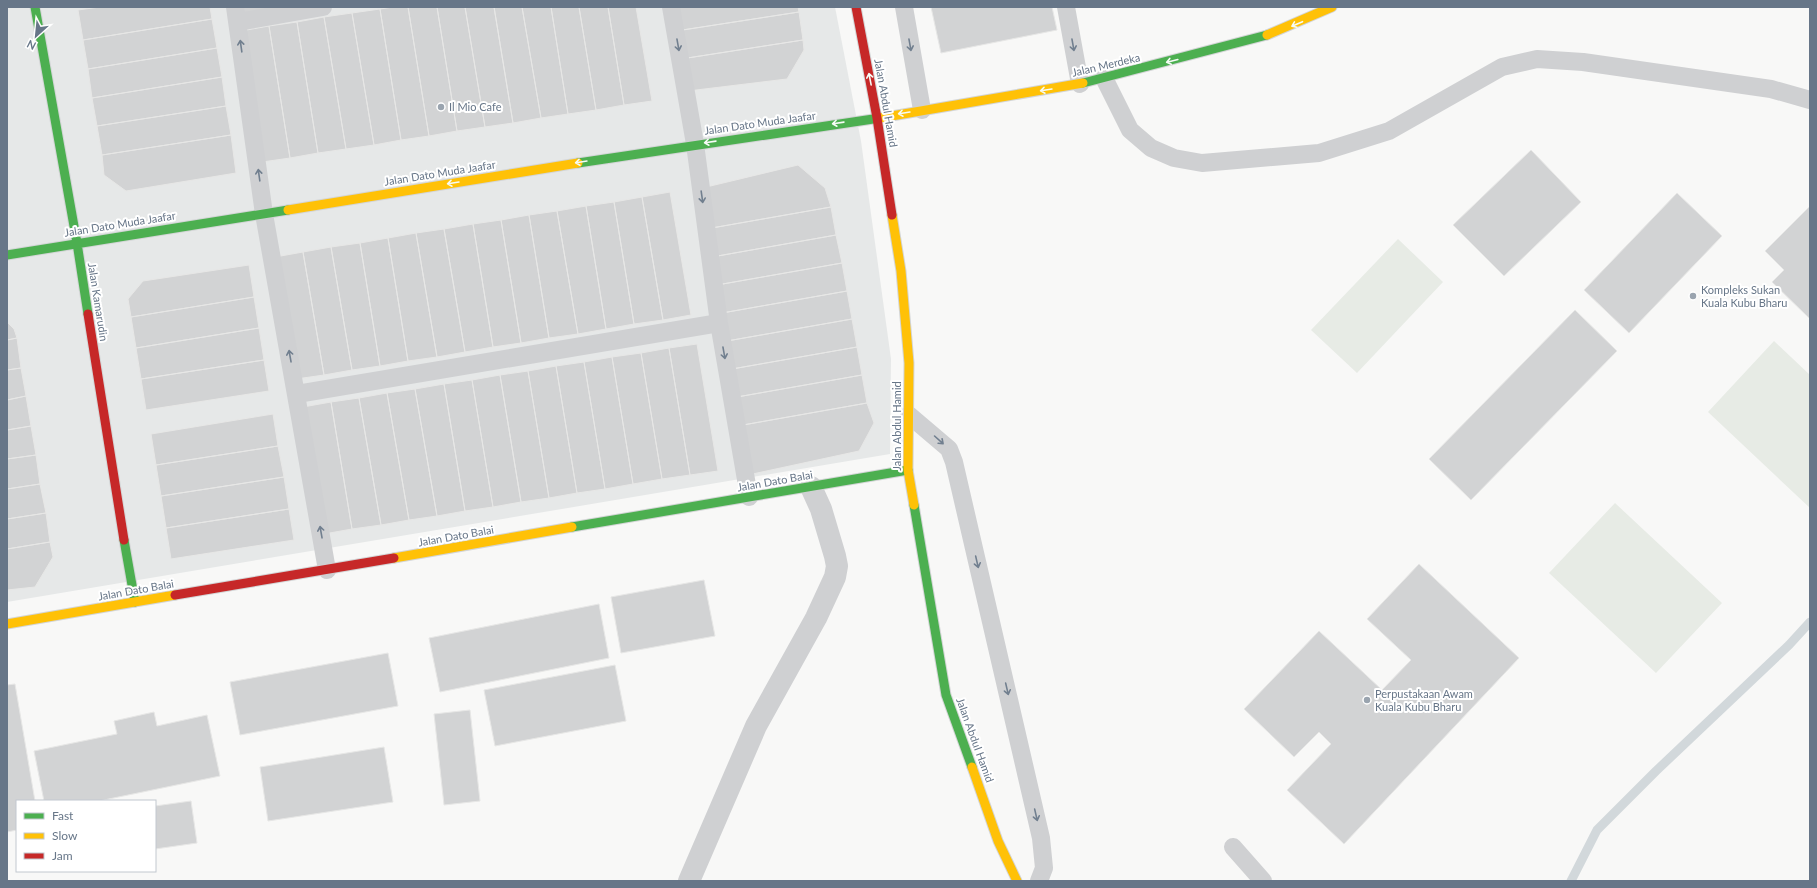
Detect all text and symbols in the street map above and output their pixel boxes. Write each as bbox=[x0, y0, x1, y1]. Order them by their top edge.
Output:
north arrow bbox=[16, 16, 56, 56]
one-way arrow bbox=[1291, 21, 1303, 28]
text: N bbox=[25, 38, 38, 53]
one-way arrow bbox=[907, 38, 915, 51]
one-way arrow bbox=[674, 39, 682, 52]
one-way arrow bbox=[1069, 39, 1077, 52]
one-way arrow bbox=[237, 40, 245, 53]
street label: Jalan Merdeka bbox=[1071, 50, 1141, 79]
street label: Jalan Abdul Hamid bbox=[872, 58, 901, 148]
one-way arrow bbox=[1166, 58, 1179, 66]
one-way arrow bbox=[865, 73, 873, 86]
one-way arrow bbox=[1040, 86, 1053, 94]
place label: Il Mio Cafe bbox=[449, 100, 502, 113]
marker: Il Mio Cafe bbox=[436, 102, 446, 112]
street label: Jalan Dato Muda Jaafar bbox=[703, 108, 817, 137]
one-way arrow bbox=[898, 109, 911, 117]
one-way arrow bbox=[832, 119, 845, 127]
one-way arrow bbox=[704, 138, 717, 146]
street label: Jalan Dato Muda Jaafar bbox=[383, 157, 496, 188]
one-way arrow bbox=[575, 159, 588, 167]
one-way arrow bbox=[255, 169, 263, 182]
one-way arrow bbox=[447, 179, 460, 187]
one-way arrow bbox=[698, 190, 706, 203]
street label: Jalan Dato Muda Jaafar bbox=[63, 208, 176, 239]
street label: Jalan Kamarudin bbox=[86, 262, 111, 342]
place label: Kompleks Sukan Kuala Kubu Bharu bbox=[1701, 283, 1787, 309]
marker: Kompleks Sukan Kuala Kubu Bharu bbox=[1688, 291, 1698, 301]
one-way arrow bbox=[721, 346, 729, 359]
one-way arrow bbox=[286, 349, 294, 362]
street label: Jalan Abdul Hamid bbox=[890, 381, 903, 471]
one-way arrow bbox=[934, 435, 944, 445]
street label: Jalan Dato Balai bbox=[736, 467, 814, 494]
street label: Jalan Dato Balai bbox=[417, 522, 495, 549]
one-way arrow bbox=[317, 526, 325, 539]
one-way arrow bbox=[974, 555, 982, 568]
street label: Jalan Dato Balai bbox=[97, 576, 175, 603]
one-way arrow bbox=[1003, 682, 1011, 695]
place label: Perpustakaan Awam Kuala Kubu Bharu bbox=[1375, 687, 1473, 713]
marker: Perpustakaan Awam Kuala Kubu Bharu bbox=[1362, 695, 1372, 705]
street label: Jalan Abdul Hamid bbox=[954, 696, 997, 784]
legend bbox=[16, 800, 156, 872]
text: Fast bbox=[52, 808, 74, 823]
one-way arrow bbox=[1032, 809, 1040, 822]
text: Slow bbox=[52, 828, 78, 843]
text: Jam bbox=[52, 848, 73, 863]

